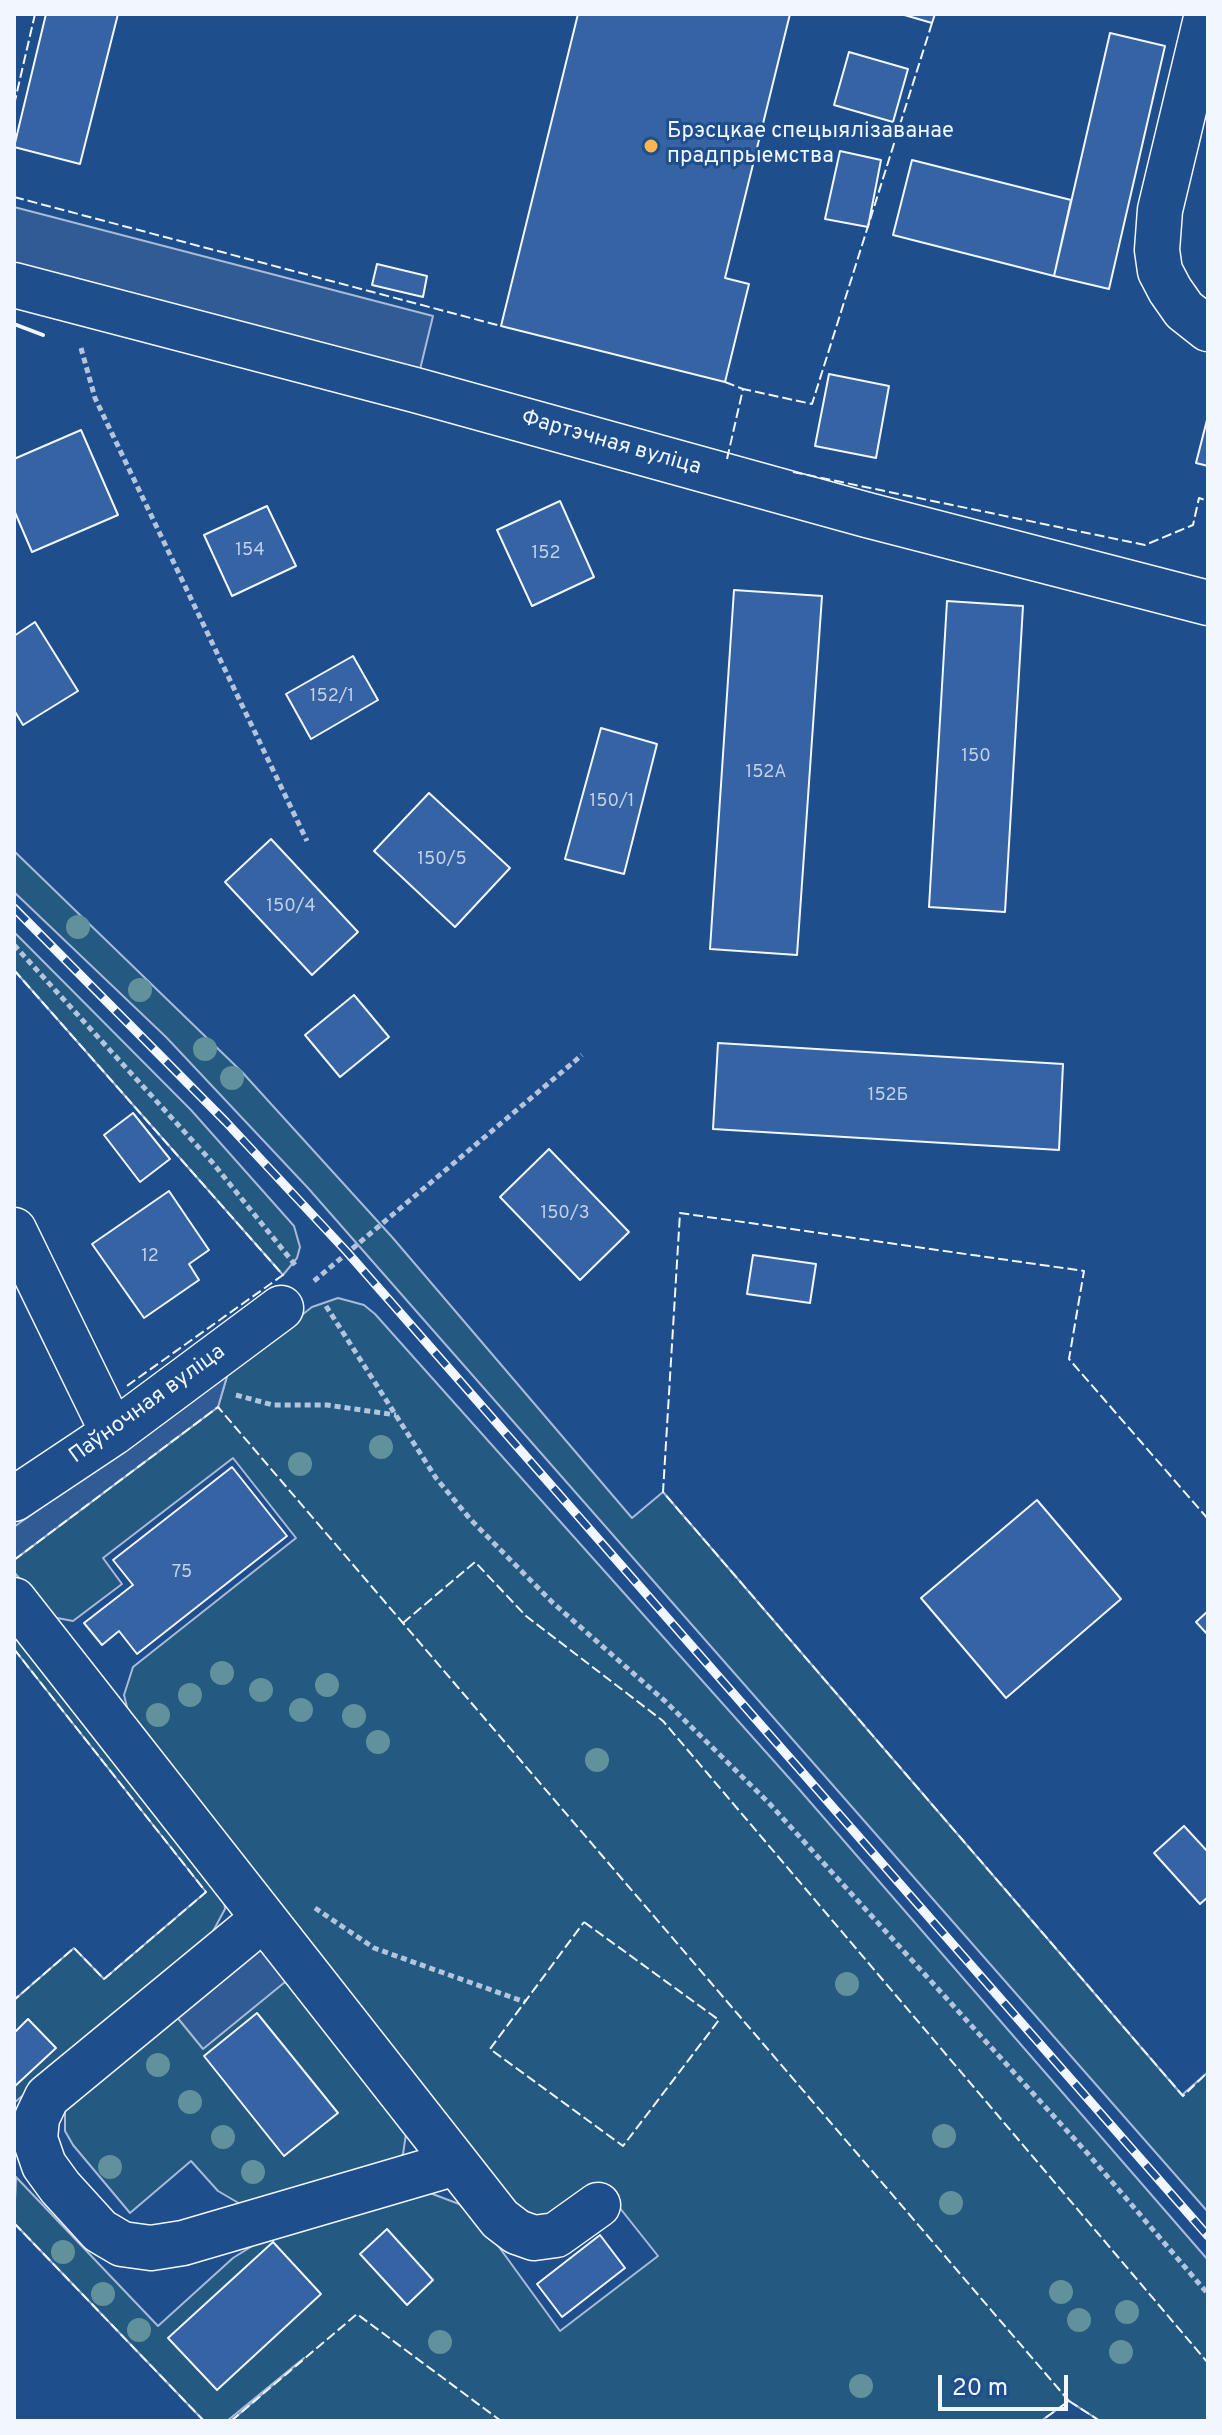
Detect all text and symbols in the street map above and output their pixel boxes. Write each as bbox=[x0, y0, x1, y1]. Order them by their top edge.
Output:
place label: Брэсцкае спецыялізаванае прадпрыемства bbox=[667, 120, 954, 172]
marker: Брэсцкае спецыялізаванае прадпрыемства bbox=[642, 137, 660, 155]
street label: Фартэчная вуліца bbox=[518, 406, 704, 482]
house number: 154 bbox=[235, 540, 265, 562]
house number: 152 bbox=[532, 543, 560, 565]
house number: 152/1 bbox=[310, 686, 354, 708]
house number: 150 bbox=[961, 746, 991, 768]
house number: 152А bbox=[745, 762, 787, 784]
house number: 150/1 bbox=[590, 791, 634, 813]
house number: 150/5 bbox=[417, 849, 467, 871]
house number: 150/4 bbox=[266, 896, 316, 918]
house number: 152Б bbox=[868, 1085, 908, 1107]
house number: 150/3 bbox=[540, 1203, 590, 1225]
house number: 12 bbox=[141, 1246, 159, 1268]
street label: Паўночная вуліца bbox=[65, 1340, 231, 1470]
house number: 75 bbox=[172, 1562, 192, 1584]
scale bar bbox=[942, 2359, 1072, 2409]
text: 20 m bbox=[952, 2374, 1008, 2404]

